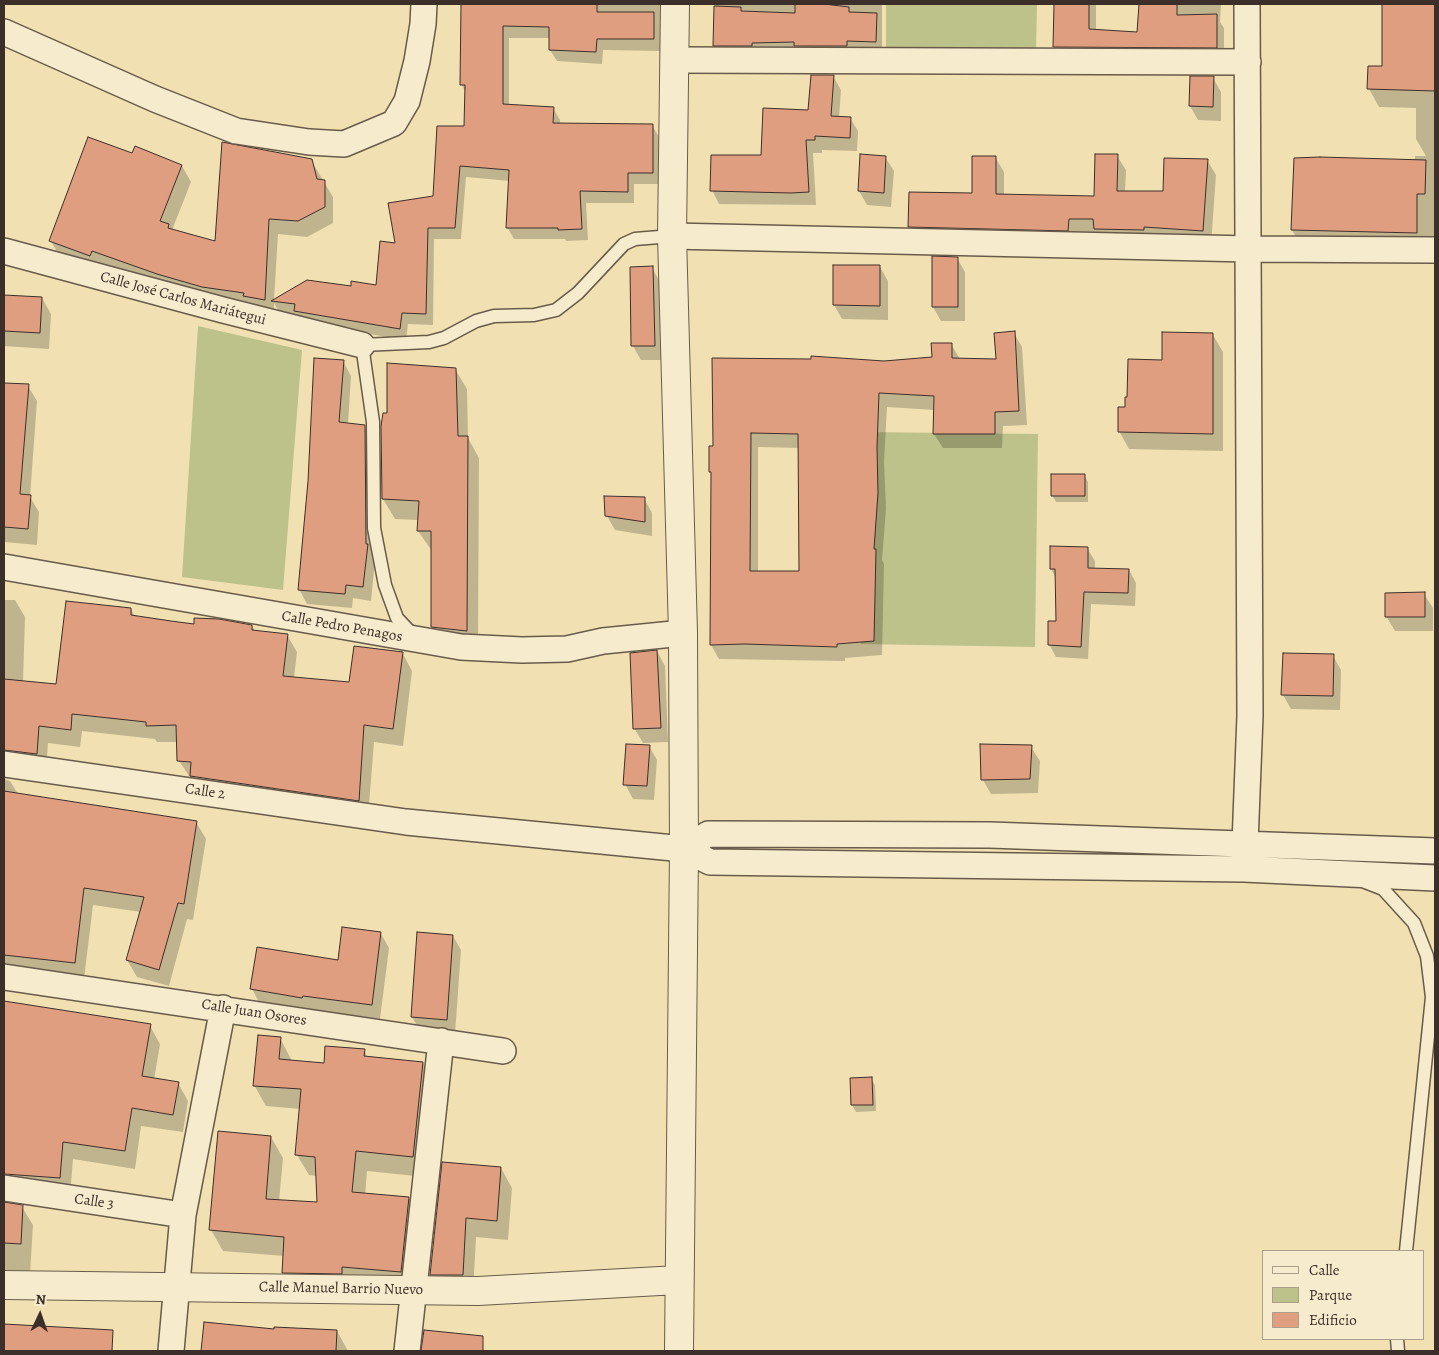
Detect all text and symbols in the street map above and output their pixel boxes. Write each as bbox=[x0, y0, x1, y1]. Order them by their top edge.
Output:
street label: Calle José Carlos Mariátegui bbox=[98, 268, 268, 330]
street label: Calle Pedro Penagos bbox=[280, 608, 404, 646]
street label: Calle 2 bbox=[184, 780, 226, 804]
street label: Calle Juan Osores bbox=[200, 996, 308, 1030]
street label: Calle 3 bbox=[73, 1190, 115, 1214]
legend bbox=[1262, 1250, 1424, 1340]
text: Calle bbox=[1309, 1260, 1339, 1280]
street label: Calle Manuel Barrio Nuevo bbox=[259, 1279, 423, 1299]
text: Parque bbox=[1309, 1285, 1352, 1305]
north arrow bbox=[15, 1290, 65, 1340]
text: N bbox=[35, 1290, 46, 1309]
text: Edificio bbox=[1309, 1310, 1357, 1330]

